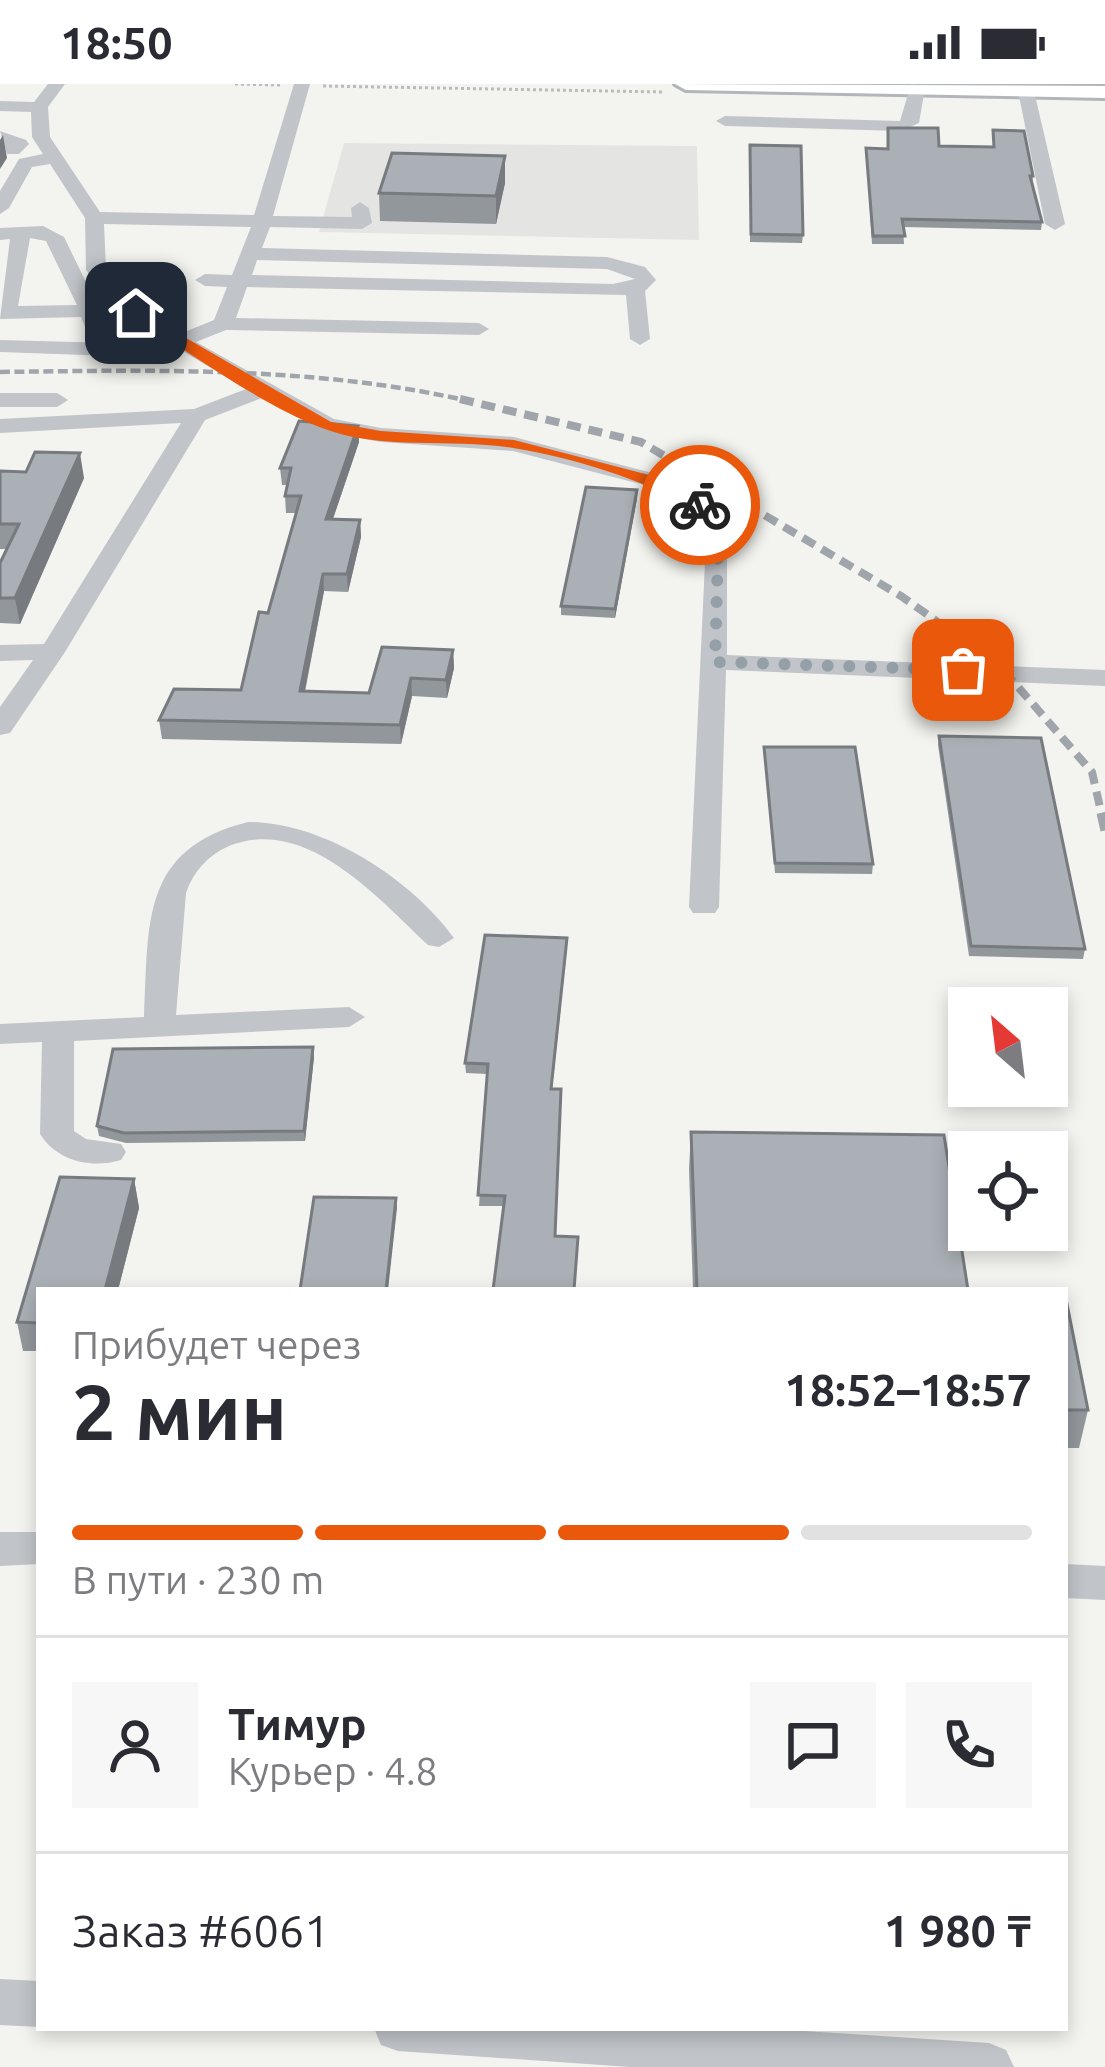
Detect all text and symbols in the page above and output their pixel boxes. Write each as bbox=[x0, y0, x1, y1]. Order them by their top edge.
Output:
text: 18:50 bbox=[60, 17, 173, 68]
pin bbox=[85, 262, 187, 364]
icon: home bbox=[103, 280, 169, 346]
courier bbox=[640, 445, 760, 565]
icon: bike bbox=[667, 472, 733, 538]
pin bbox=[912, 619, 1014, 721]
icon: bag bbox=[930, 637, 996, 703]
north arrow bbox=[948, 987, 1068, 1107]
map controls bbox=[948, 987, 1068, 1251]
button: locate bbox=[948, 1131, 1068, 1251]
text: Прибудет через bbox=[72, 1323, 361, 1366]
text: 18:52–18:57 bbox=[784, 1364, 1032, 1415]
text: 2 мин bbox=[72, 1367, 287, 1455]
text: В пути · 230 m bbox=[72, 1558, 324, 1601]
button: person bbox=[72, 1682, 198, 1808]
button: chat bbox=[750, 1682, 876, 1808]
button: phone bbox=[906, 1682, 1032, 1808]
text: Тимур bbox=[228, 1698, 367, 1749]
text: Курьер · 4.8 bbox=[228, 1749, 438, 1792]
text: Заказ #6061 bbox=[72, 1905, 330, 1956]
text: 1 980 ₸ bbox=[884, 1905, 1032, 1956]

